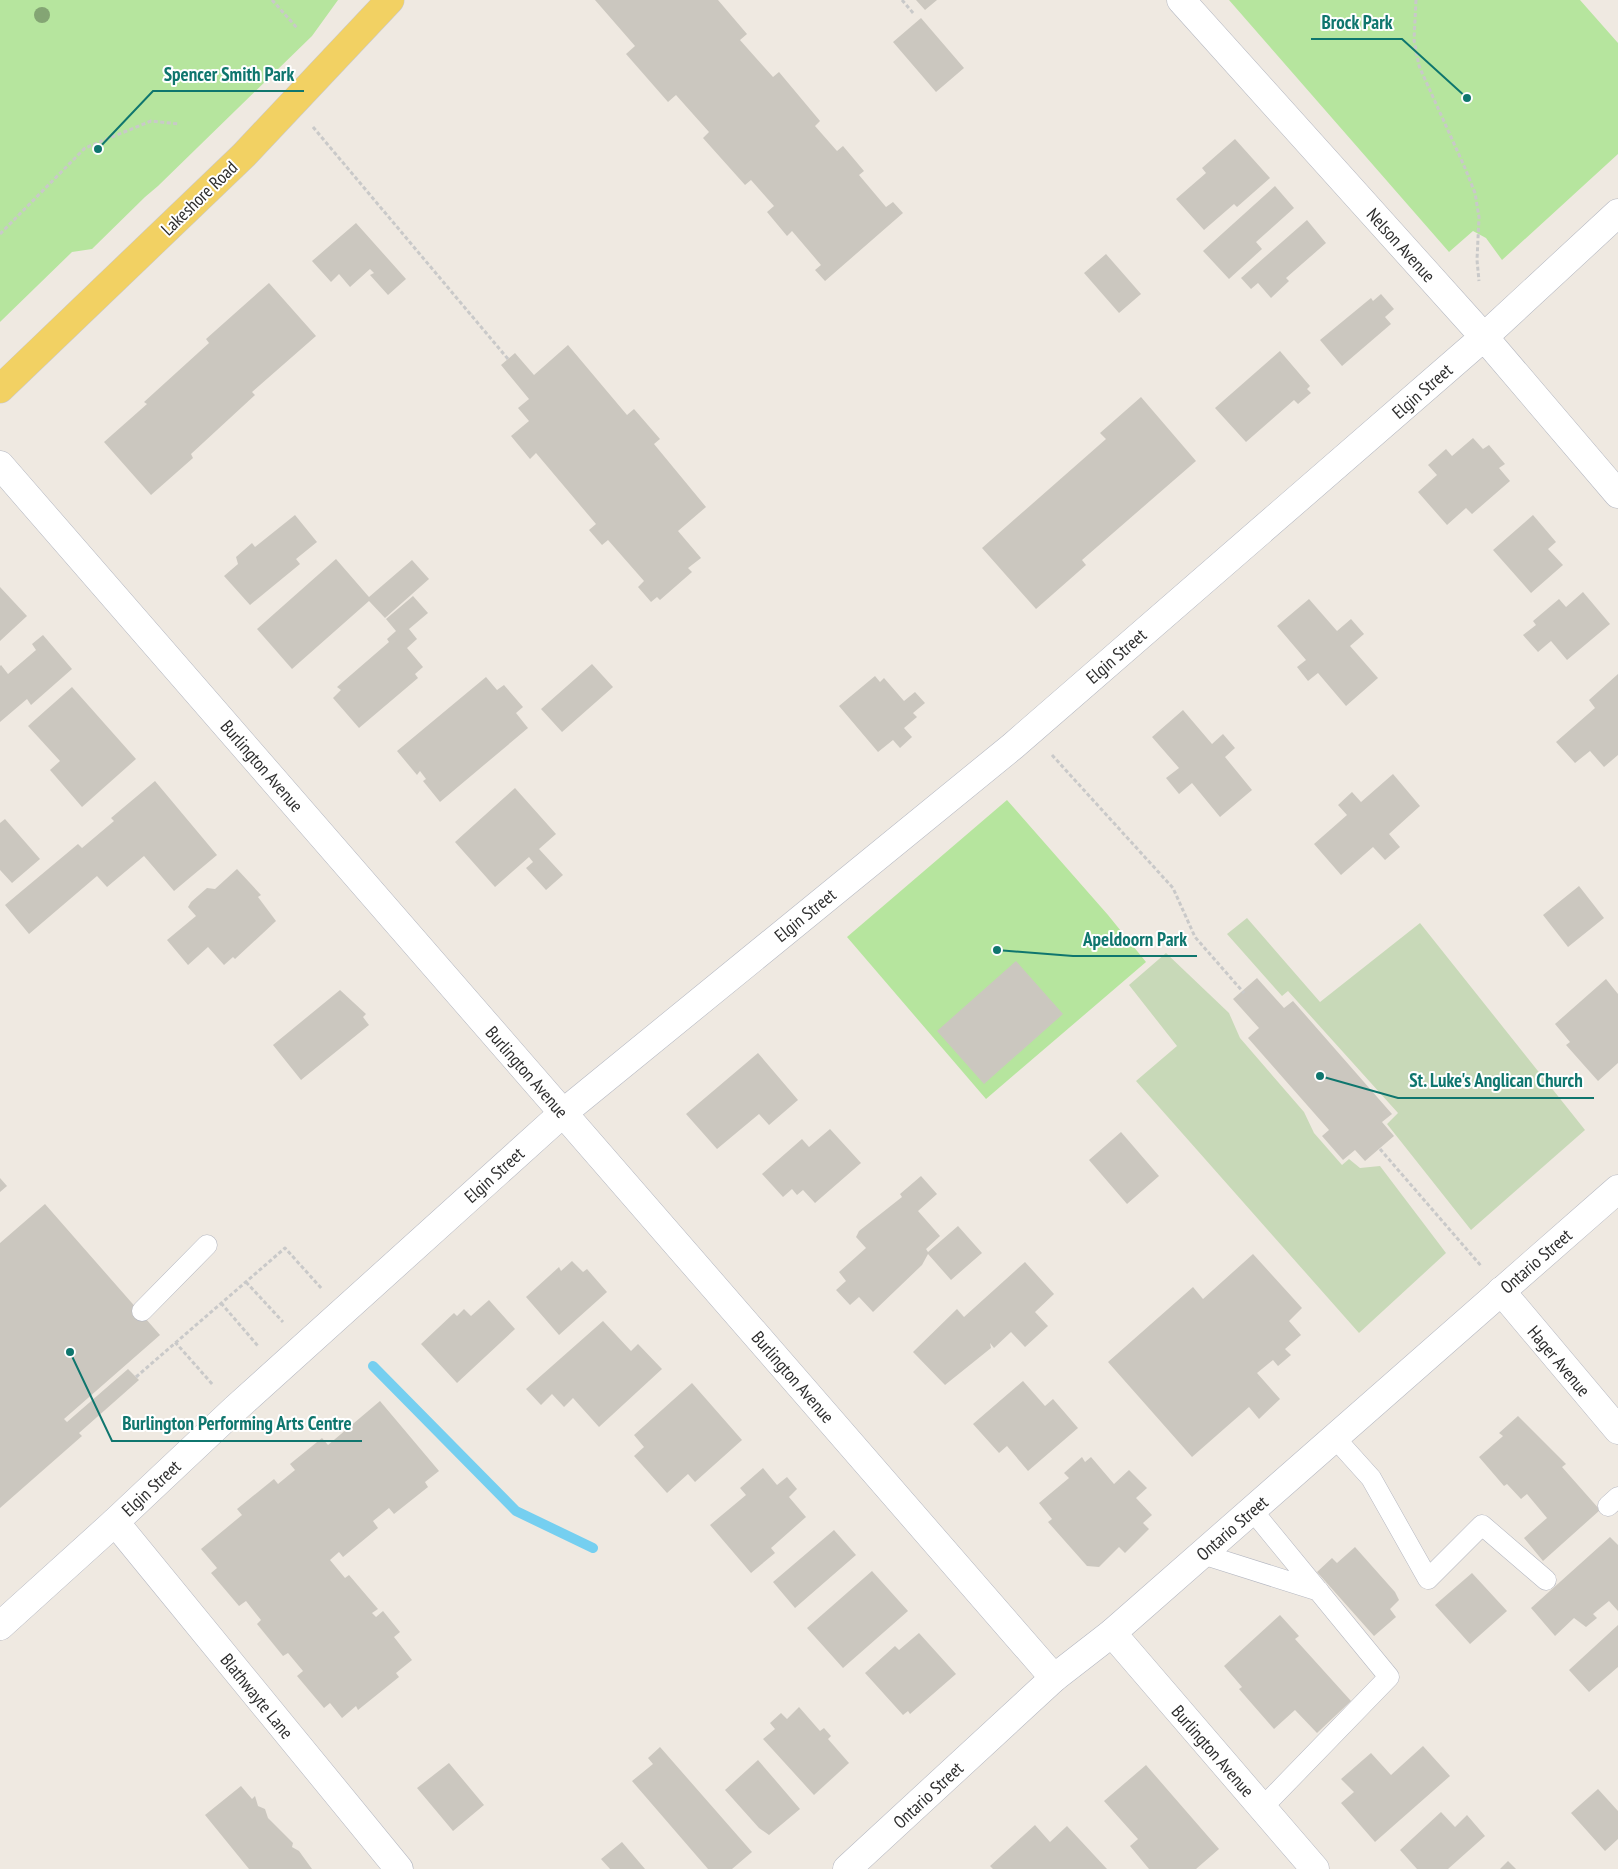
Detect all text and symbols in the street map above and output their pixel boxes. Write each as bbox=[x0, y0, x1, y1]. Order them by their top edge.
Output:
callout: Brock Park bbox=[1311, 5, 1402, 39]
text: Brock Park bbox=[1321, 10, 1393, 34]
callout: Spencer Smith Park bbox=[153, 57, 304, 91]
text: Spencer Smith Park bbox=[164, 62, 294, 86]
street label: Lakeshore Road bbox=[156, 156, 242, 240]
street label: Nelson Avenue bbox=[1362, 203, 1440, 287]
street label: Elgin Street bbox=[1387, 358, 1457, 423]
street label: Elgin Street bbox=[1081, 623, 1151, 688]
street label: Burlington Avenue bbox=[216, 715, 308, 817]
street label: Elgin Street bbox=[770, 883, 840, 947]
callout: Apeldoorn Park bbox=[1073, 922, 1197, 956]
text: Apeldoorn Park bbox=[1082, 927, 1187, 951]
street label: Burlington Avenue bbox=[481, 1021, 573, 1123]
callout: St. Luke's Anglican Church bbox=[1398, 1064, 1594, 1098]
text: St. Luke's Anglican Church bbox=[1409, 1068, 1583, 1092]
street label: Elgin Street bbox=[459, 1142, 529, 1208]
street label: Ontario Street bbox=[1495, 1224, 1577, 1298]
street label: Hager Avenue bbox=[1523, 1321, 1595, 1401]
street label: Burlington Avenue bbox=[747, 1326, 839, 1428]
callout: Burlington Performing Arts Centre bbox=[112, 1407, 362, 1441]
text: Burlington Performing Arts Centre bbox=[122, 1411, 352, 1435]
street label: Elgin Street bbox=[117, 1455, 185, 1521]
street label: Ontario Street bbox=[1191, 1491, 1273, 1565]
street label: Blathwayte Lane bbox=[216, 1649, 298, 1743]
street label: Burlington Avenue bbox=[1167, 1700, 1259, 1802]
street label: Ontario Street bbox=[888, 1757, 968, 1833]

